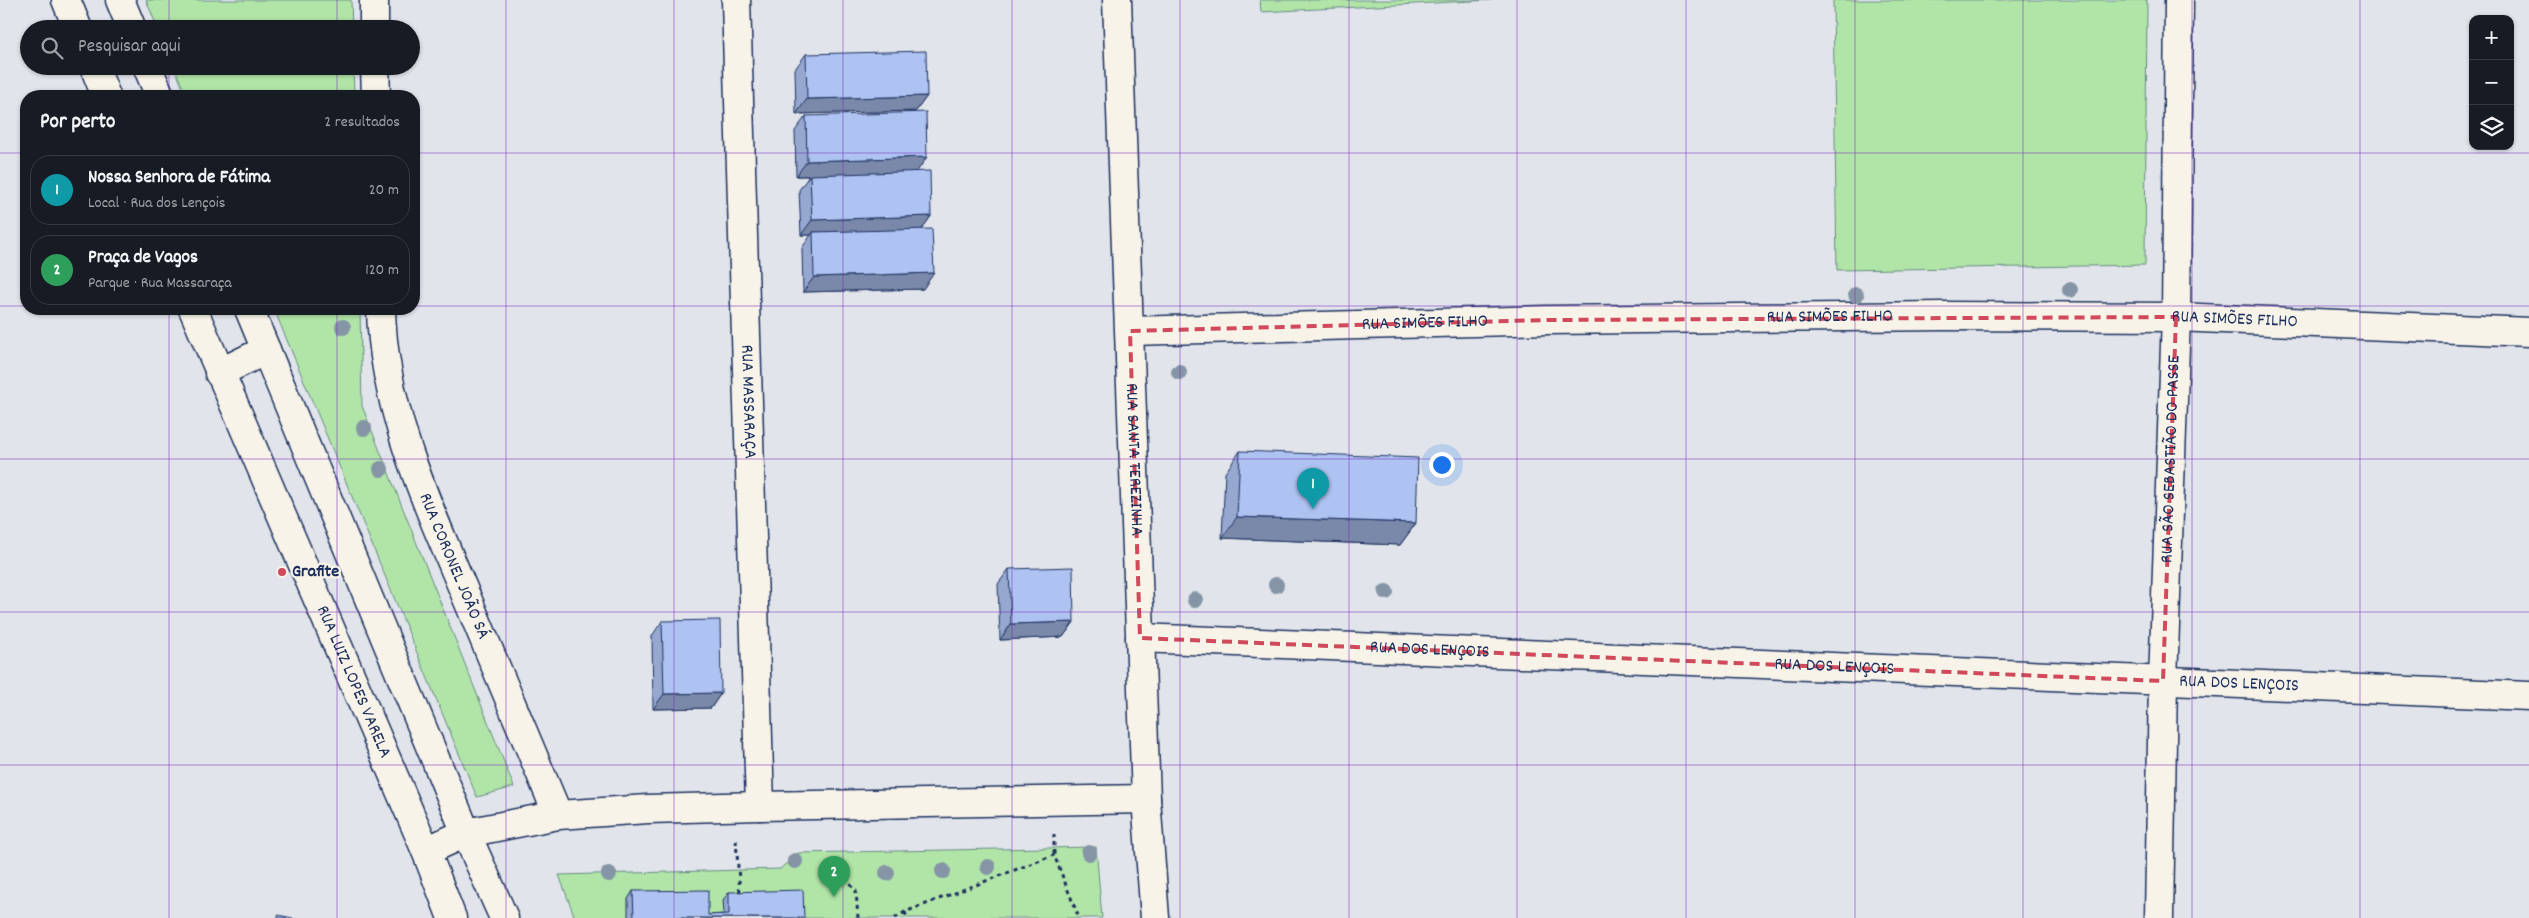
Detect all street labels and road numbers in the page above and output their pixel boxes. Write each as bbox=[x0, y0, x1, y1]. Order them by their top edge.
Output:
street label: RUA SIMÕES FILHO bbox=[1767, 304, 1893, 330]
street label: RUA SIMÕES FILHO bbox=[2171, 304, 2298, 335]
street label: RUA SIMÕES FILHO bbox=[1362, 309, 1488, 337]
street label: RUA MASSARAÇA bbox=[734, 344, 762, 460]
street label: RUA SÃO SEBASTIÃO DO PASSE bbox=[2155, 355, 2187, 564]
street label: RUA SANTA TEREZINHA bbox=[1118, 383, 1149, 537]
street label: RUA CORONEL JOÃO SÁ bbox=[412, 489, 495, 643]
street label: RUA LUIZ LOPES VARELA bbox=[309, 602, 397, 762]
street label: RUA DOS LENÇOIS bbox=[1369, 635, 1490, 665]
street label: RUA DOS LENÇOIS bbox=[1774, 652, 1895, 682]
street label: RUA DOS LENÇOIS bbox=[2179, 669, 2299, 699]

